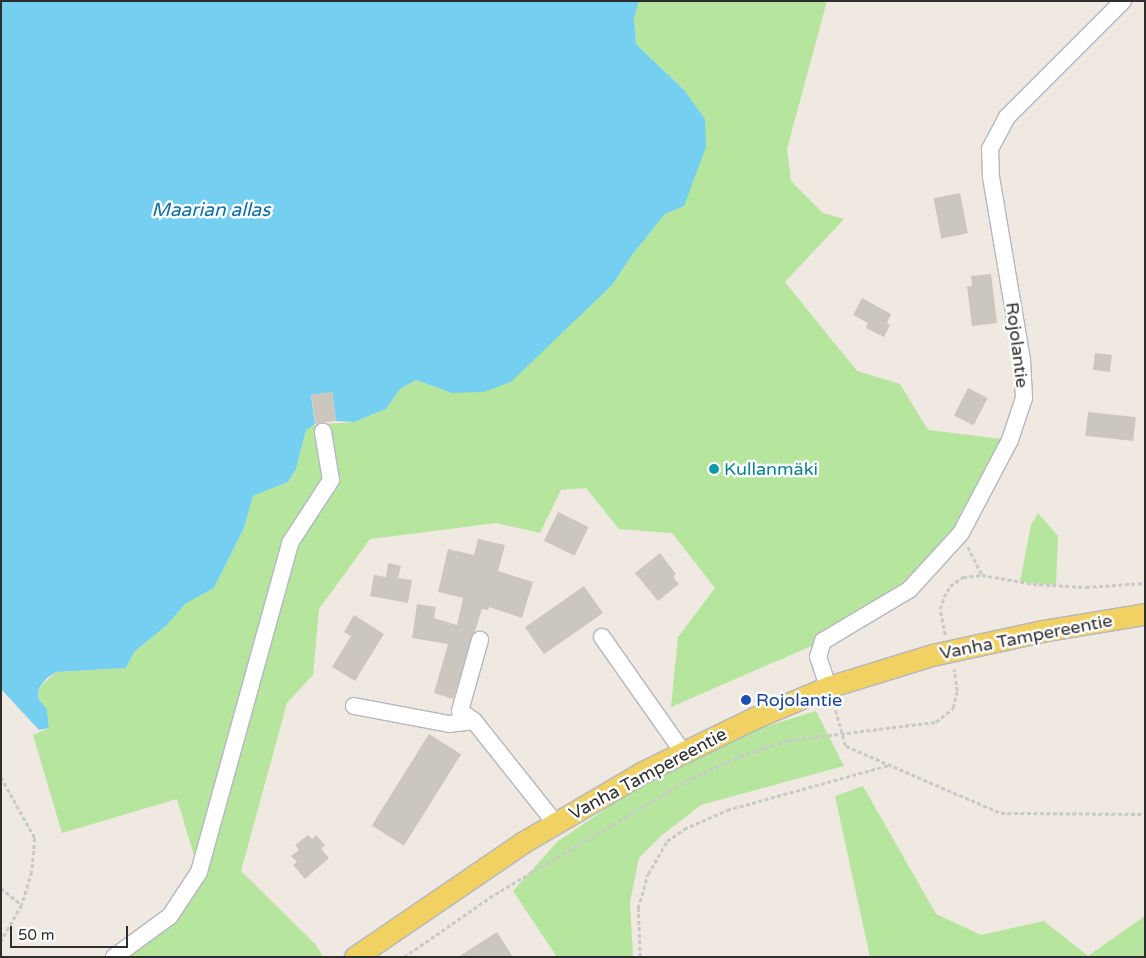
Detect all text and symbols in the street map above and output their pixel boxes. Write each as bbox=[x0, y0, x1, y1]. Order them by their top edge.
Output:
water label: Maarian allas bbox=[152, 200, 270, 222]
street label: Rojolantie bbox=[1001, 301, 1033, 389]
place label: Kullanmäki bbox=[724, 458, 818, 480]
marker: Kullanmäki bbox=[708, 463, 720, 475]
street label: Vanha Tampereentie bbox=[938, 610, 1114, 664]
place label: Rojolantie bbox=[756, 689, 842, 711]
marker: Rojolantie bbox=[740, 694, 752, 706]
street label: Vanha Tampereentie bbox=[566, 723, 730, 825]
scale bar bbox=[12, 916, 130, 948]
text: 50 m bbox=[18, 926, 55, 944]

